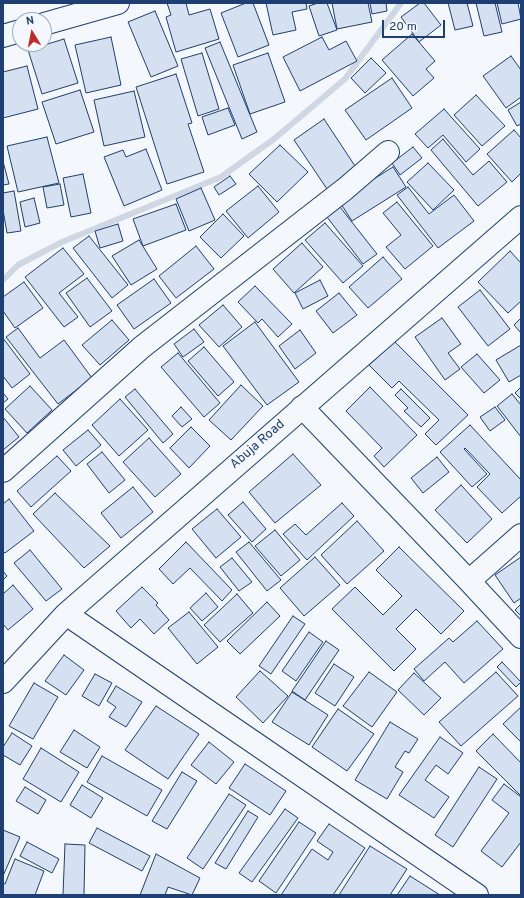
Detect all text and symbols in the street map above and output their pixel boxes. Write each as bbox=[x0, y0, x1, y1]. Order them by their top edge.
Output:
north arrow bbox=[12, 12, 52, 52]
scale bar bbox=[384, 12, 447, 38]
text: N bbox=[25, 14, 35, 29]
text: 20 m bbox=[389, 19, 417, 35]
street label: Abuja Road bbox=[228, 417, 288, 473]

